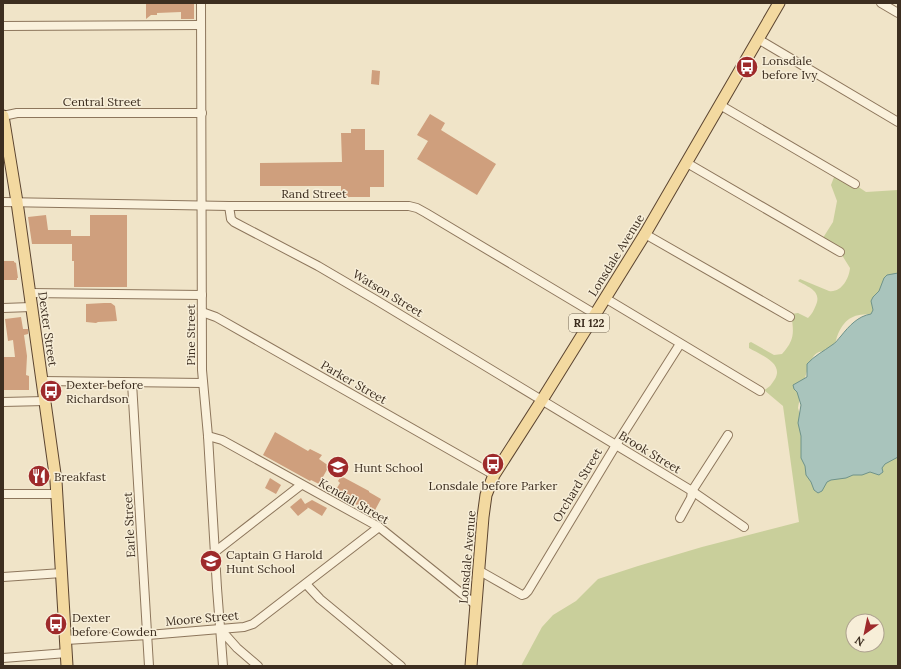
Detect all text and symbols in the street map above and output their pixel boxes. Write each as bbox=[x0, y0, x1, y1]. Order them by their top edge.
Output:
place label: Lonsdale before Ivy bbox=[762, 53, 818, 82]
bus stop icon: Lonsdale before Ivy bbox=[734, 54, 760, 80]
street label: Central Street bbox=[63, 94, 142, 109]
street label: Rand Street bbox=[281, 186, 347, 201]
street label: Lonsdale Avenue bbox=[585, 211, 647, 299]
street label: Watson Street bbox=[350, 266, 426, 320]
street label: Dexter Street bbox=[35, 291, 61, 368]
street label: Pine Street bbox=[183, 304, 198, 366]
road number: RI 122 bbox=[569, 314, 609, 332]
street label: Parker Street bbox=[318, 357, 390, 407]
place label: Dexter before Richardson bbox=[66, 377, 144, 406]
bus stop icon: Dexter before Richardson bbox=[38, 378, 64, 404]
street label: Brook Street bbox=[616, 428, 684, 477]
street label: Orchard Street bbox=[549, 445, 605, 525]
bus stop icon: Lonsdale before Parker bbox=[480, 451, 506, 477]
school or university icon: Hunt School bbox=[325, 454, 351, 480]
place label: Hunt School bbox=[354, 460, 423, 475]
restaurant icon: Breakfast bbox=[26, 463, 52, 489]
place label: Breakfast bbox=[54, 469, 106, 484]
street label: Kendall Street bbox=[316, 475, 392, 527]
place label: Lonsdale before Parker bbox=[429, 478, 558, 493]
street label: Earle Street bbox=[120, 491, 138, 558]
street label: Lonsdale Avenue bbox=[455, 509, 479, 604]
place label: Captain G Harold Hunt School bbox=[226, 547, 323, 576]
school or university icon: Captain G Harold Hunt School bbox=[198, 548, 224, 574]
street label: Moore Street bbox=[165, 607, 240, 629]
place label: Dexter before Cowden bbox=[72, 610, 157, 639]
bus stop icon: Dexter before Cowden bbox=[43, 611, 69, 637]
north arrow bbox=[845, 613, 885, 653]
text: N bbox=[852, 633, 867, 650]

